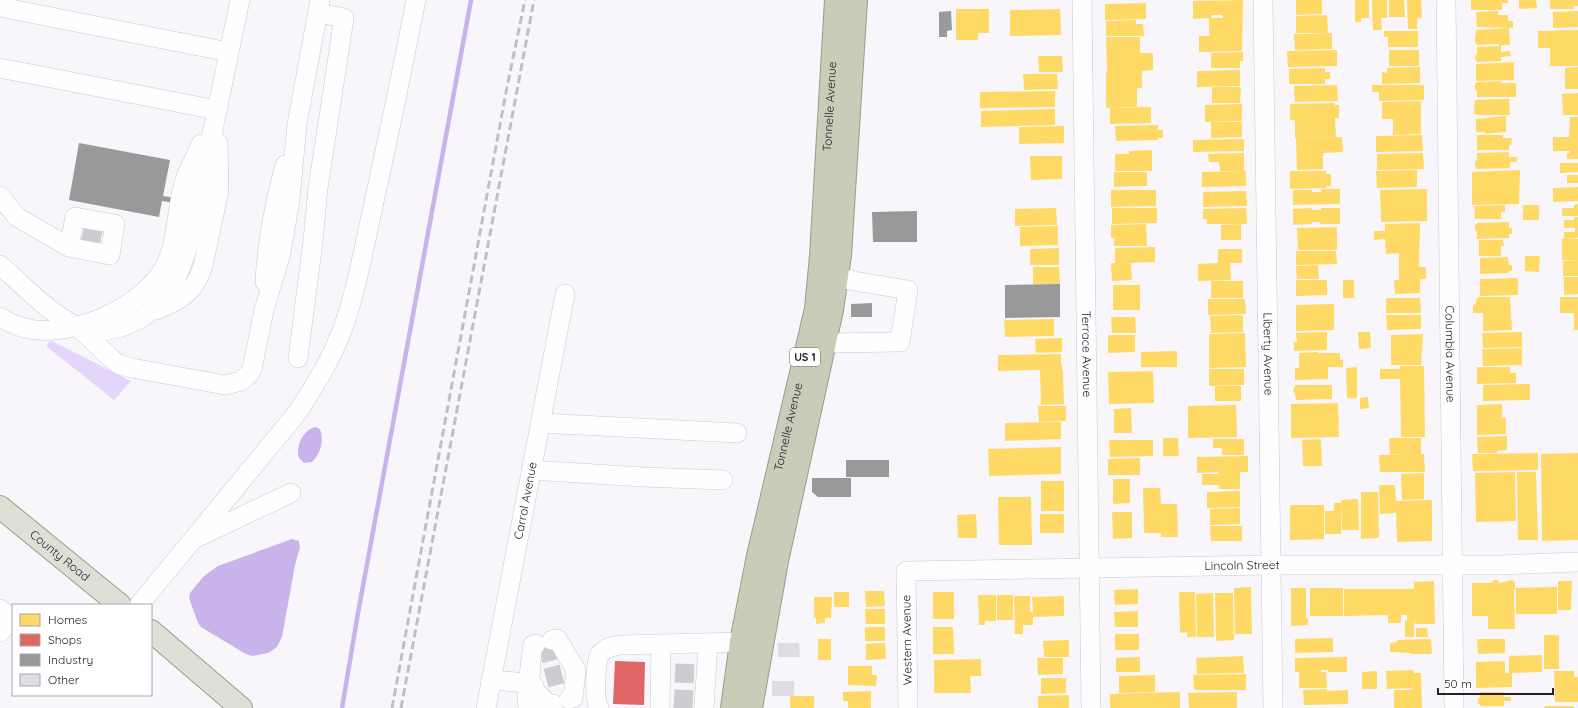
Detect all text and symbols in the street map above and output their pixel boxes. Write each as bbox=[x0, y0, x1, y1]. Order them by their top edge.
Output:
street label: Tonnelle Avenue bbox=[819, 61, 839, 152]
street label: Columbia Avenue bbox=[1442, 305, 1459, 403]
street label: Terrace Avenue bbox=[1079, 311, 1095, 397]
street label: Liberty Avenue bbox=[1260, 312, 1277, 396]
road number: US 1 bbox=[790, 348, 820, 366]
street label: Tonnelle Avenue bbox=[770, 381, 806, 472]
street label: Carrol Avenue bbox=[510, 460, 540, 541]
street label: County Road bbox=[27, 526, 93, 584]
street label: Lincoln Street bbox=[1204, 557, 1280, 573]
street label: Western Avenue bbox=[898, 594, 915, 685]
legend bbox=[12, 604, 152, 696]
text: Homes bbox=[48, 612, 88, 627]
text: Shops bbox=[48, 632, 82, 647]
text: Industry bbox=[48, 652, 93, 667]
scale bar bbox=[1438, 670, 1553, 696]
text: Other bbox=[48, 672, 80, 687]
text: 50 m bbox=[1444, 676, 1472, 691]

